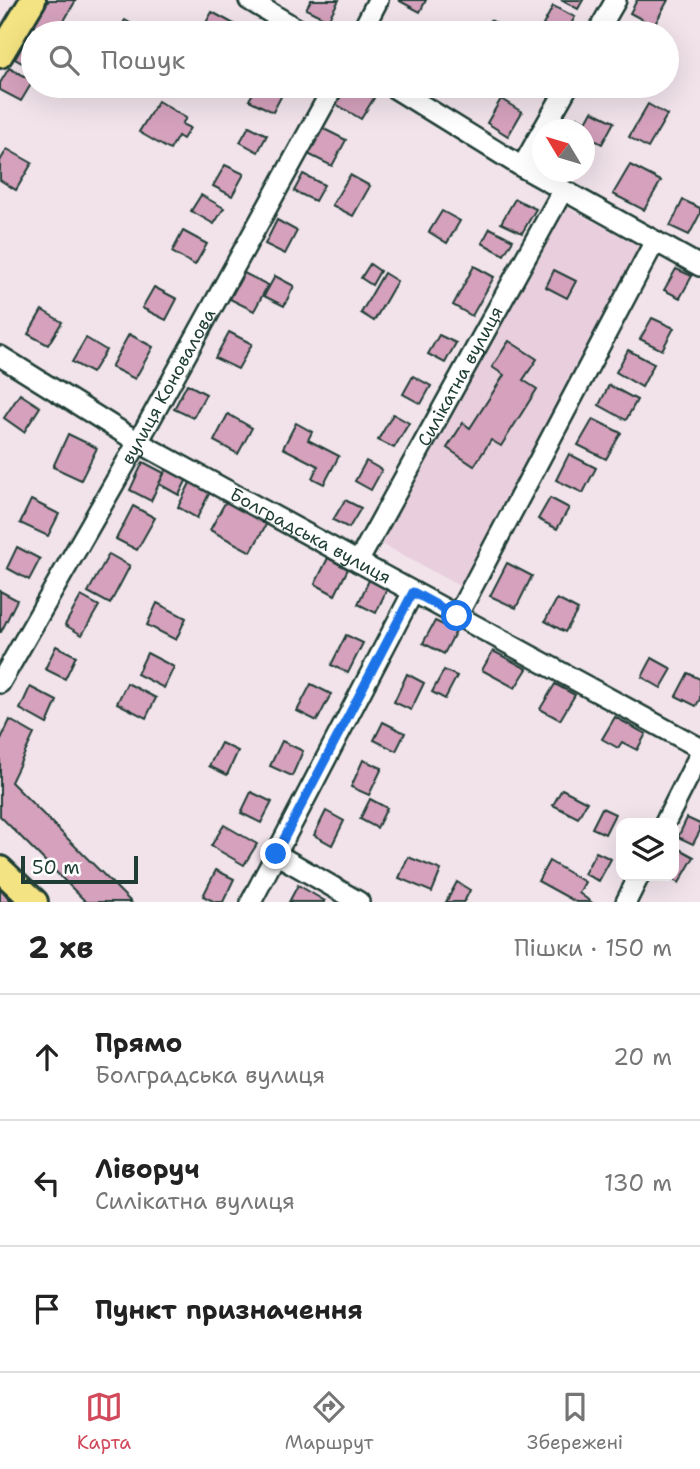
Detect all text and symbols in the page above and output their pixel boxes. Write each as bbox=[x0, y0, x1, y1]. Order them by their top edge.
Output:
search box bbox=[21, 21, 679, 98]
icon: search bbox=[45, 41, 83, 79]
text: Пошук bbox=[101, 42, 185, 77]
north arrow bbox=[532, 119, 595, 182]
street label: Силікатна вулиця bbox=[412, 302, 509, 451]
street label: вулиця Коновалова bbox=[116, 304, 221, 469]
street label: Болградська вулиця bbox=[226, 482, 395, 590]
route start bbox=[441, 600, 472, 631]
map controls bbox=[616, 818, 679, 881]
button: layers bbox=[616, 818, 679, 881]
route end bbox=[260, 838, 291, 869]
scale bar bbox=[21, 853, 138, 885]
text: 50 m bbox=[32, 855, 80, 880]
text: 2 хв bbox=[28, 927, 93, 968]
text: Пішки · 150 m bbox=[514, 933, 672, 963]
text: Прямо bbox=[95, 1025, 183, 1060]
icon: ahead bbox=[28, 1038, 66, 1076]
text: 20 m bbox=[613, 1042, 672, 1072]
text: Болградська вулиця bbox=[95, 1060, 325, 1090]
text: Ліворуч bbox=[95, 1151, 200, 1186]
icon: left bbox=[28, 1164, 66, 1202]
text: 130 m bbox=[604, 1168, 672, 1198]
text: Силікатна вулиця bbox=[95, 1186, 295, 1216]
icon: arrive bbox=[28, 1290, 66, 1328]
text: Пункт призначення bbox=[95, 1292, 363, 1327]
tab: Карта bbox=[77, 1388, 131, 1455]
tab: Маршрут bbox=[285, 1388, 373, 1455]
tab: Збережені bbox=[527, 1388, 623, 1455]

